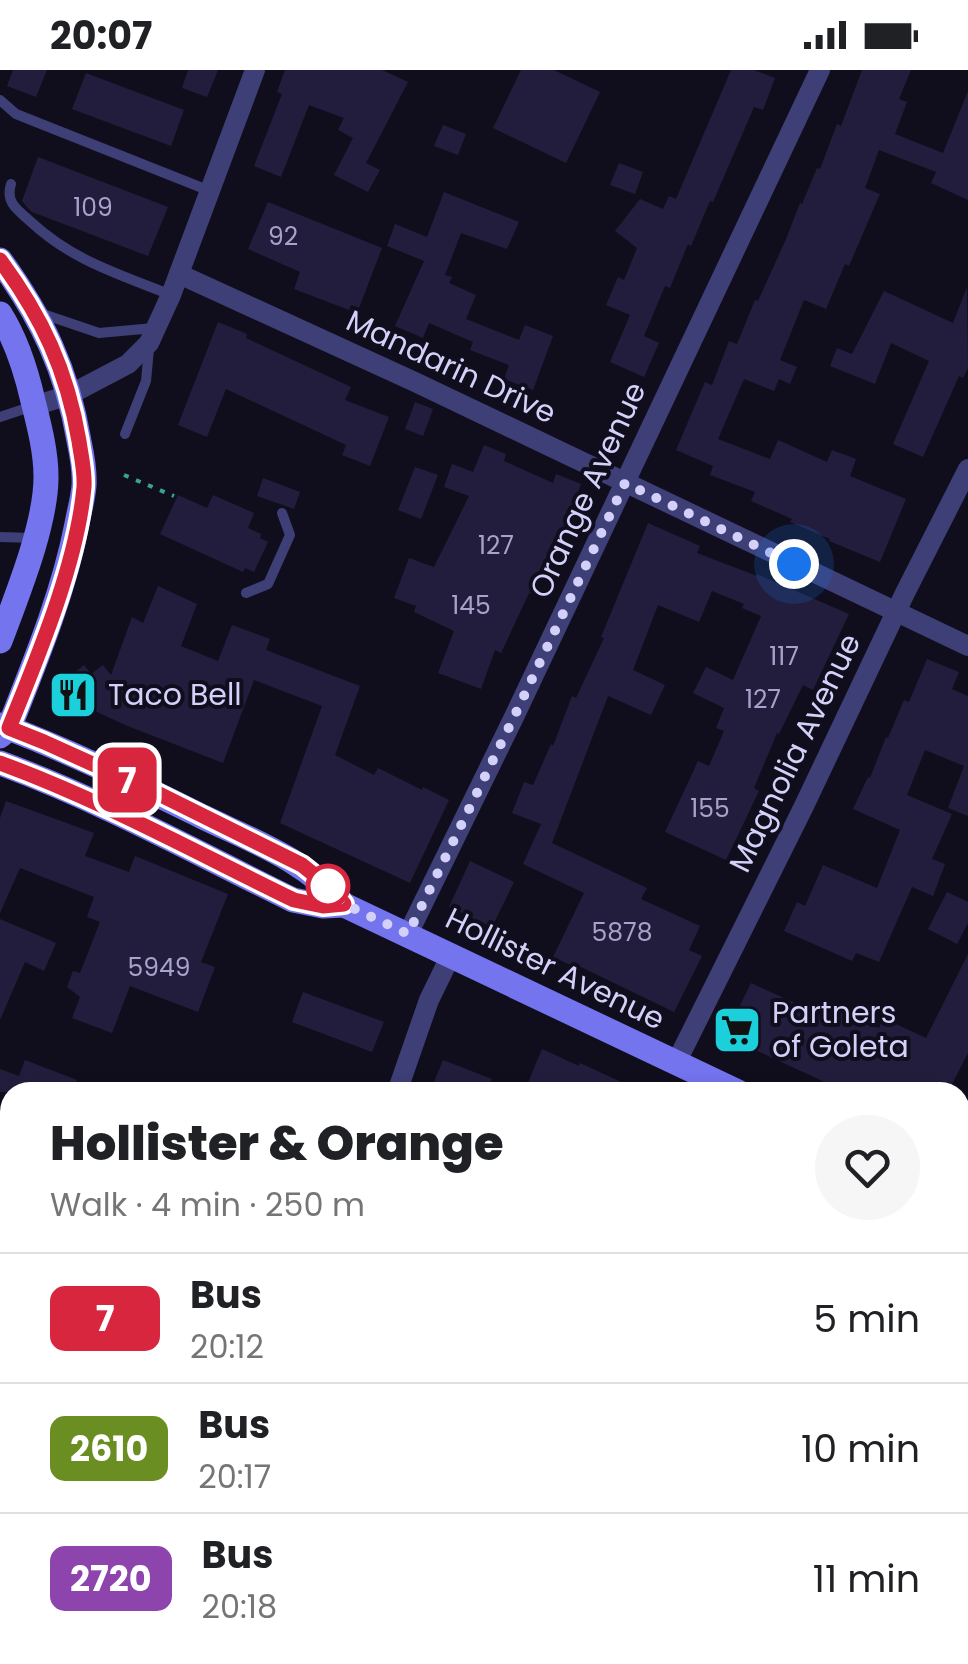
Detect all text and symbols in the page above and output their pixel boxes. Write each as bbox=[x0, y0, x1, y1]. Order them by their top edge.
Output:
text: 20:07 bbox=[50, 9, 152, 62]
house number: 109 bbox=[73, 190, 113, 225]
house number: 92 bbox=[268, 219, 298, 254]
street label: Mandarin Drive bbox=[339, 299, 563, 434]
street label: Orange Avenue bbox=[519, 375, 656, 605]
house number: 127 bbox=[478, 528, 514, 563]
your location bbox=[769, 539, 819, 589]
house number: 145 bbox=[451, 588, 491, 623]
street label: Magnolia Avenue bbox=[718, 626, 871, 879]
house number: 117 bbox=[769, 639, 799, 674]
restaurant icon: Taco Bell bbox=[47, 669, 99, 721]
place label: Taco Bell bbox=[108, 673, 242, 716]
house number: 127 bbox=[745, 682, 781, 717]
line badge: 7 bbox=[94, 748, 160, 812]
text: 7 bbox=[118, 756, 136, 805]
house number: 155 bbox=[690, 791, 730, 826]
unlabelled marker bbox=[307, 865, 349, 907]
street label: Hollister Avenue bbox=[438, 897, 672, 1040]
house number: 5878 bbox=[592, 915, 652, 950]
house number: 5949 bbox=[128, 950, 190, 985]
place label: Partners of Goleta bbox=[772, 991, 909, 1068]
supermarket icon: Partners of Goleta bbox=[711, 1004, 763, 1056]
text: Hollister & Orange bbox=[50, 1110, 503, 1177]
button: heart bbox=[815, 1115, 920, 1220]
text: Walk · 4 min · 250 m bbox=[50, 1182, 365, 1227]
text: Bus bbox=[190, 1268, 262, 1321]
text: 5 min bbox=[813, 1292, 920, 1345]
text: 7 bbox=[96, 1294, 114, 1343]
text: 20:12 bbox=[190, 1324, 264, 1369]
text: Bus bbox=[198, 1398, 270, 1451]
text: 10 min bbox=[801, 1422, 920, 1475]
text: 2610 bbox=[70, 1424, 148, 1473]
text: 20:17 bbox=[198, 1454, 271, 1499]
text: Bus bbox=[202, 1528, 273, 1581]
text: 11 min bbox=[813, 1552, 920, 1605]
text: 2720 bbox=[70, 1554, 152, 1603]
text: 20:18 bbox=[202, 1584, 277, 1629]

